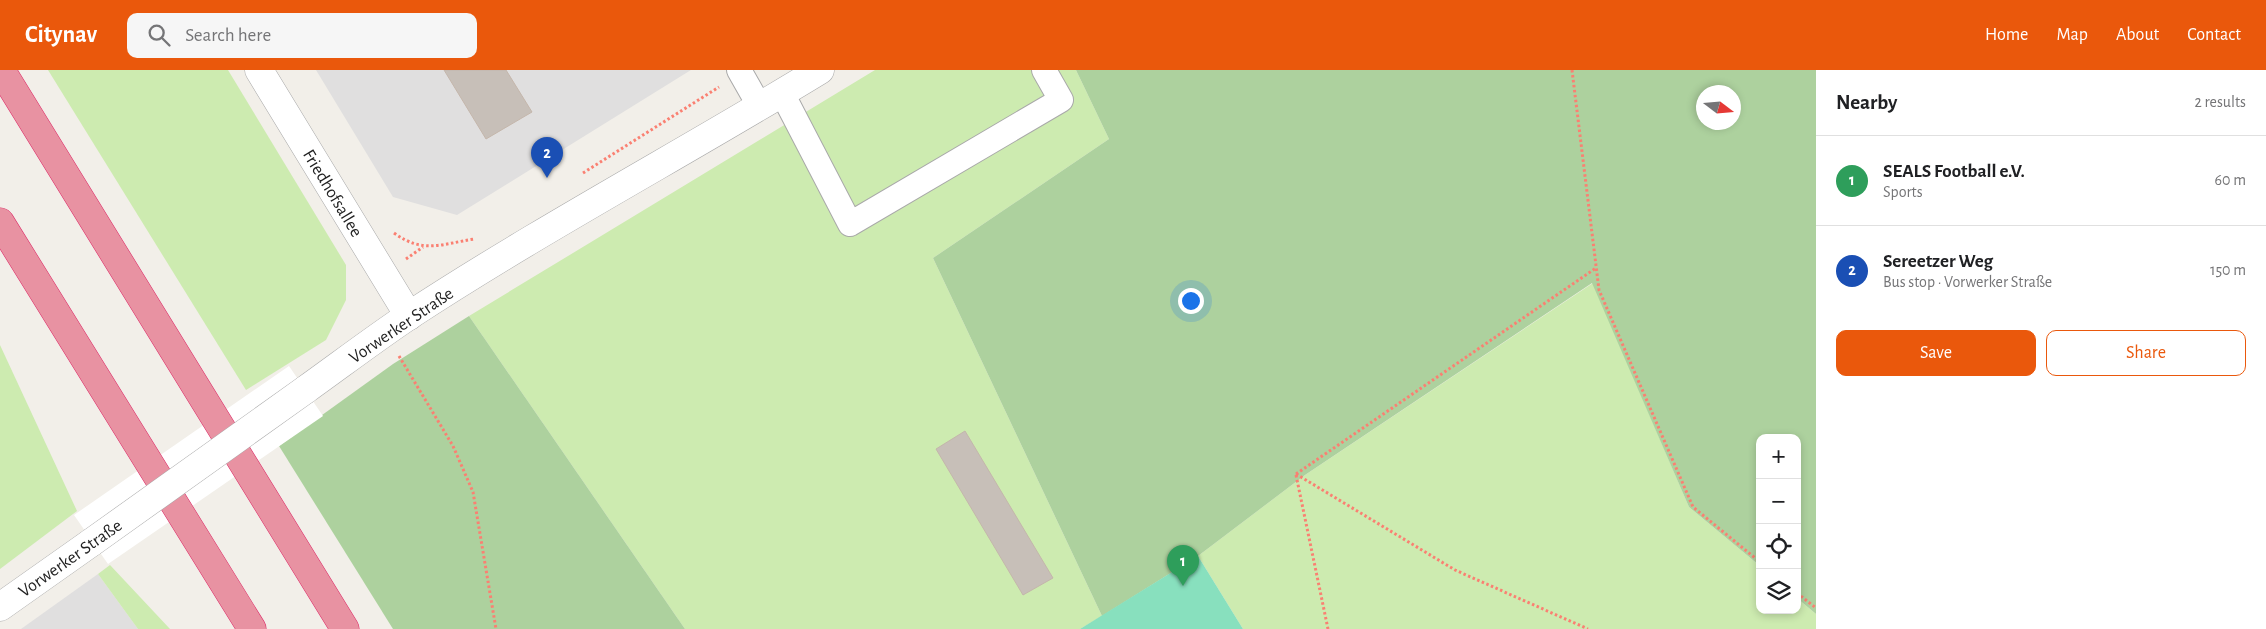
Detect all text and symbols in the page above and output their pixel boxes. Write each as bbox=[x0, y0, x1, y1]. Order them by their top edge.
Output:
search box bbox=[127, 13, 477, 58]
icon: search bbox=[145, 21, 173, 49]
text: Citynav bbox=[25, 23, 97, 47]
text: Search here bbox=[185, 26, 271, 45]
text: Home bbox=[1985, 26, 2028, 44]
text: Map bbox=[2056, 26, 2088, 44]
text: About bbox=[2116, 26, 2159, 44]
text: Contact bbox=[2187, 26, 2241, 44]
north arrow bbox=[1696, 85, 1741, 130]
text: Nearby bbox=[1836, 92, 1897, 113]
text: 2 results bbox=[2194, 94, 2246, 110]
pin: 2 bbox=[531, 137, 563, 178]
street label: Friedhofsallee bbox=[299, 147, 365, 240]
text: SEALS Football e.V. bbox=[1883, 162, 2025, 181]
text: 1 bbox=[1849, 172, 1855, 188]
text: 60 m bbox=[2215, 172, 2246, 188]
text: Sports bbox=[1883, 184, 1923, 200]
text: Sereetzer Weg bbox=[1883, 252, 1993, 271]
text: 2 bbox=[1848, 262, 1856, 278]
text: 150 m bbox=[2210, 262, 2246, 278]
text: Bus stop · Vorwerker Straße bbox=[1883, 274, 2052, 290]
street label: Vorwerker Straße bbox=[346, 284, 457, 367]
your location bbox=[1178, 288, 1204, 314]
button: Save bbox=[1836, 330, 2036, 376]
button: Share bbox=[2046, 330, 2246, 376]
map controls bbox=[1756, 434, 1801, 614]
button: + bbox=[1756, 434, 1801, 479]
button: − bbox=[1756, 479, 1801, 524]
street label: Vorwerker Straße bbox=[16, 517, 126, 601]
button: locate bbox=[1756, 524, 1801, 569]
pin: 1 bbox=[1167, 545, 1199, 586]
button: layers bbox=[1756, 569, 1801, 614]

